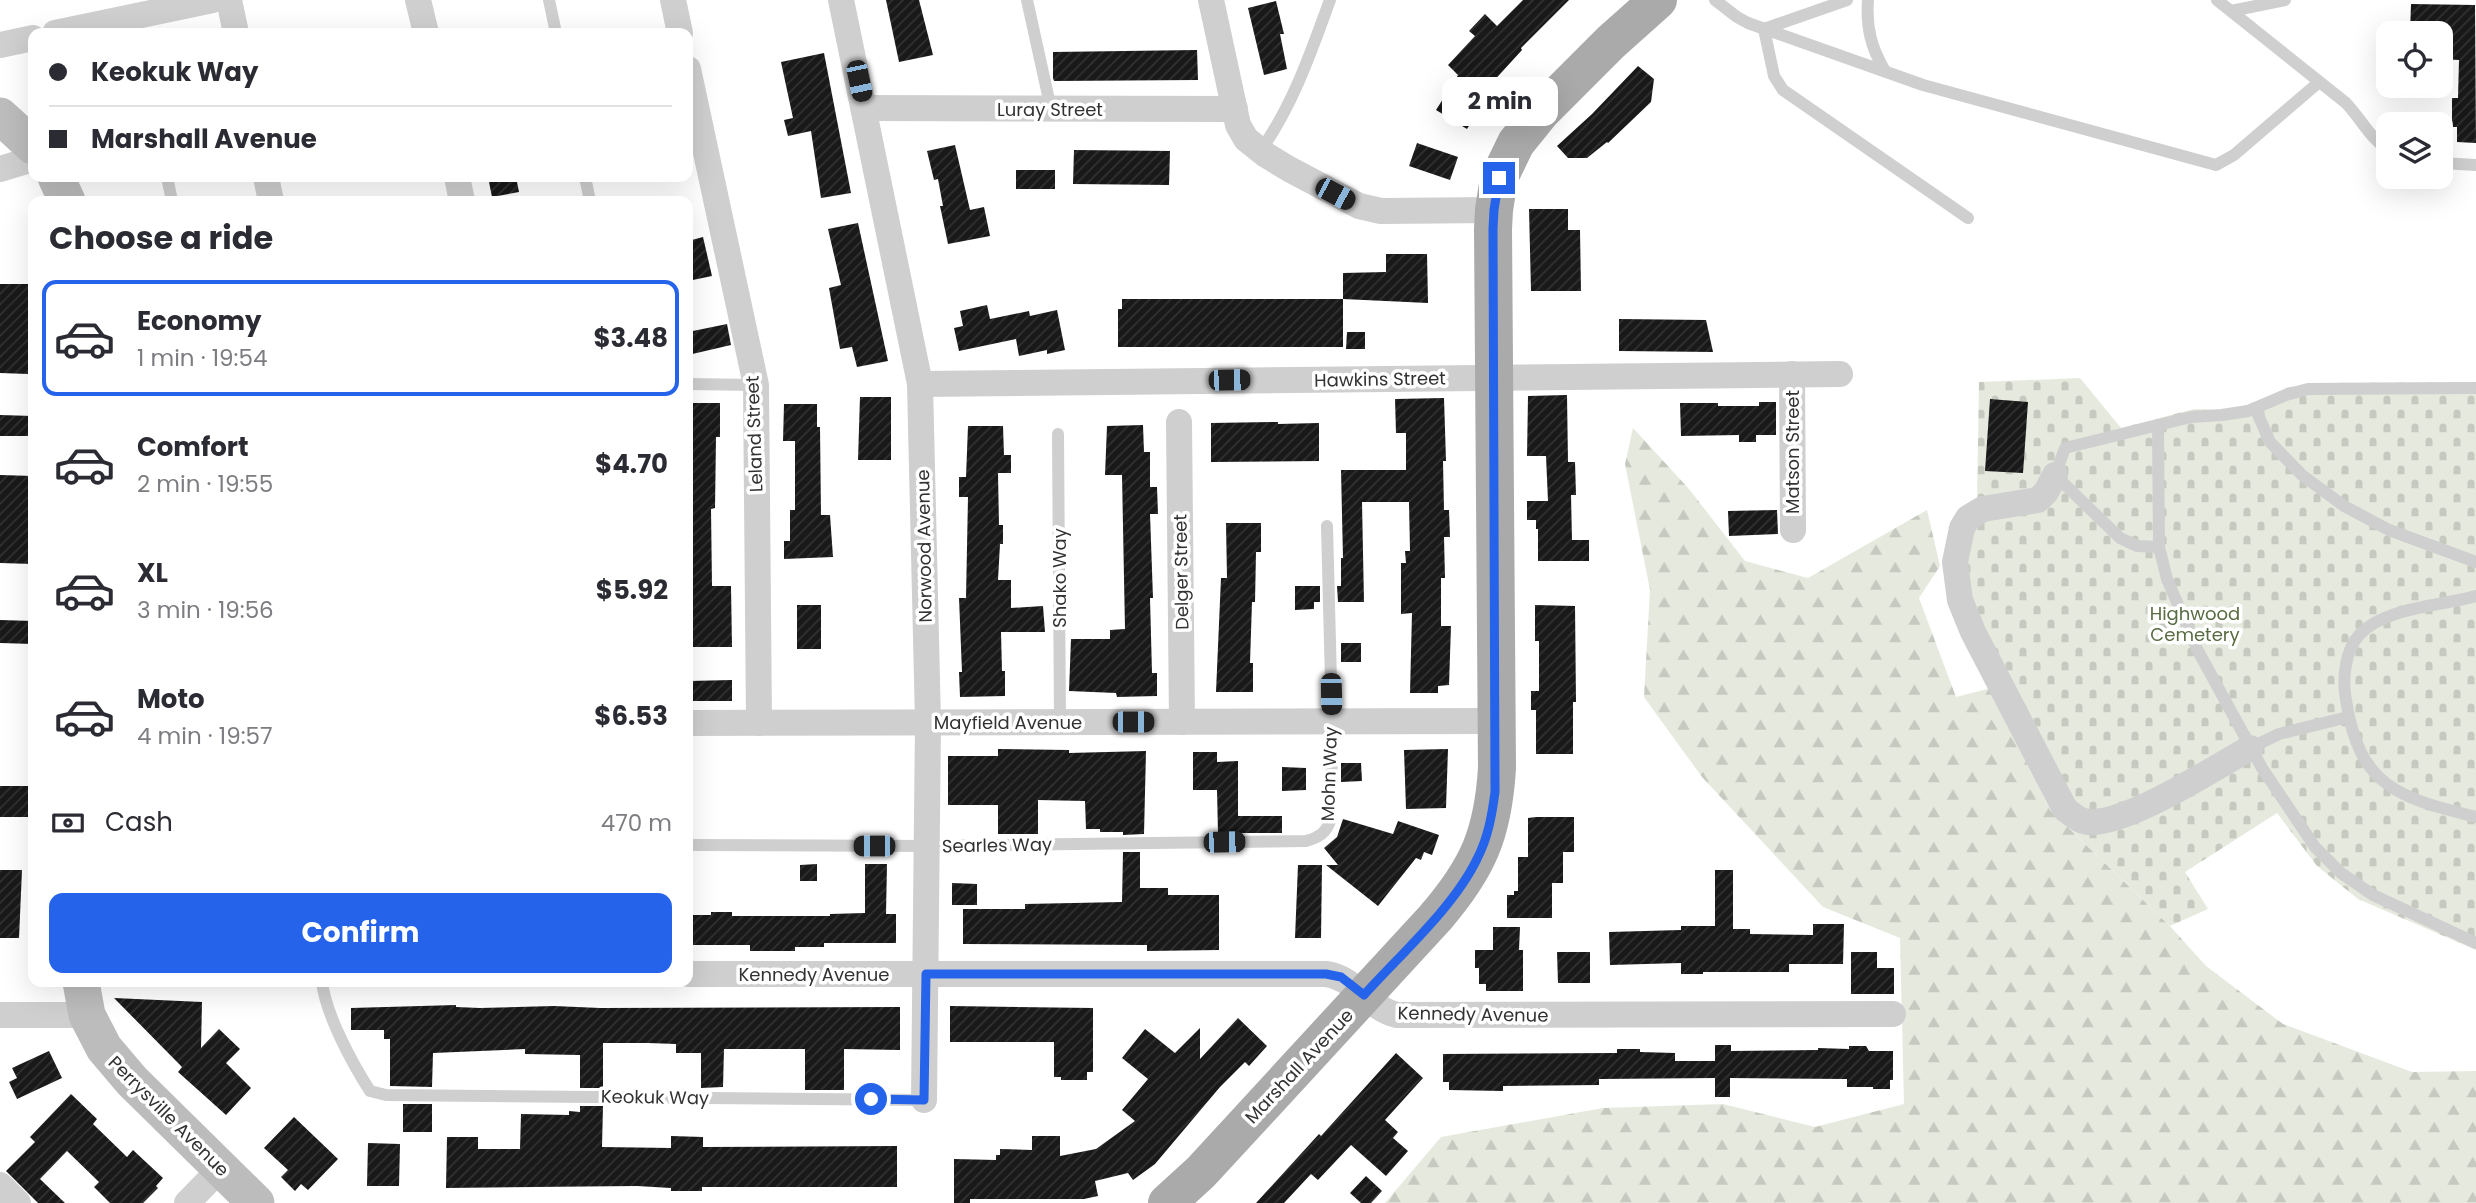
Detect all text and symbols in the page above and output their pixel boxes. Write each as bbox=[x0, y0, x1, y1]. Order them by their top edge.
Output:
map controls bbox=[2376, 21, 2453, 189]
button: locate bbox=[2376, 21, 2453, 98]
text: Keokuk Way bbox=[91, 54, 258, 90]
car bbox=[845, 58, 874, 104]
callout: 2 min bbox=[1441, 76, 1557, 125]
text: 2 min bbox=[1468, 85, 1532, 117]
street label: Luray Street bbox=[997, 97, 1103, 122]
button: layers bbox=[2376, 112, 2453, 189]
text: Marshall Avenue bbox=[91, 121, 317, 157]
route end bbox=[1483, 162, 1515, 194]
car bbox=[1312, 175, 1359, 213]
text: Choose a ride bbox=[49, 215, 273, 260]
text: Economy bbox=[137, 303, 261, 339]
icon: car bbox=[53, 307, 116, 370]
text: $3.48 bbox=[593, 320, 668, 356]
text: 1 min · 19:54 bbox=[137, 342, 267, 374]
street label: Hawkins Street bbox=[1314, 365, 1446, 393]
car bbox=[1208, 369, 1251, 391]
street label: Leland Street bbox=[739, 375, 769, 493]
street label: Matson Street bbox=[1780, 390, 1805, 514]
text: Comfort bbox=[137, 429, 249, 465]
icon: car bbox=[53, 433, 116, 496]
text: $4.70 bbox=[595, 446, 668, 482]
text: 2 min · 19:55 bbox=[137, 468, 273, 500]
street label: Norwood Avenue bbox=[910, 469, 938, 623]
street label: Delger Street bbox=[1167, 514, 1195, 630]
street label: Shako Way bbox=[1047, 528, 1072, 628]
text: XL bbox=[137, 555, 168, 591]
icon: car bbox=[53, 559, 116, 622]
text: $5.92 bbox=[596, 572, 668, 608]
text: 3 min · 19:56 bbox=[137, 594, 274, 626]
park label: Highwood Cemetery bbox=[2150, 601, 2240, 647]
car bbox=[1321, 673, 1342, 715]
text: Moto bbox=[137, 681, 205, 717]
icon: car bbox=[53, 685, 116, 748]
text: $6.53 bbox=[594, 698, 668, 734]
street label: Mayfield Avenue bbox=[934, 710, 1082, 735]
car bbox=[1113, 712, 1155, 733]
text: 4 min · 19:57 bbox=[137, 720, 273, 752]
street label: Mohn Way bbox=[1315, 726, 1343, 822]
icon: cash bbox=[49, 804, 87, 842]
text: Cash bbox=[105, 804, 173, 840]
text: 470 m bbox=[601, 807, 672, 839]
car bbox=[1203, 831, 1246, 853]
street label: Searles Way bbox=[942, 832, 1052, 858]
car bbox=[854, 836, 896, 857]
button: Confirm bbox=[49, 893, 672, 973]
street label: Kennedy Avenue bbox=[739, 962, 889, 987]
street label: Kennedy Avenue bbox=[1397, 1000, 1549, 1028]
street label: Marshall Avenue bbox=[1239, 1003, 1359, 1129]
street label: Perrysville Avenue bbox=[103, 1050, 235, 1182]
route start bbox=[855, 1083, 887, 1115]
street label: Keokuk Way bbox=[601, 1084, 709, 1110]

